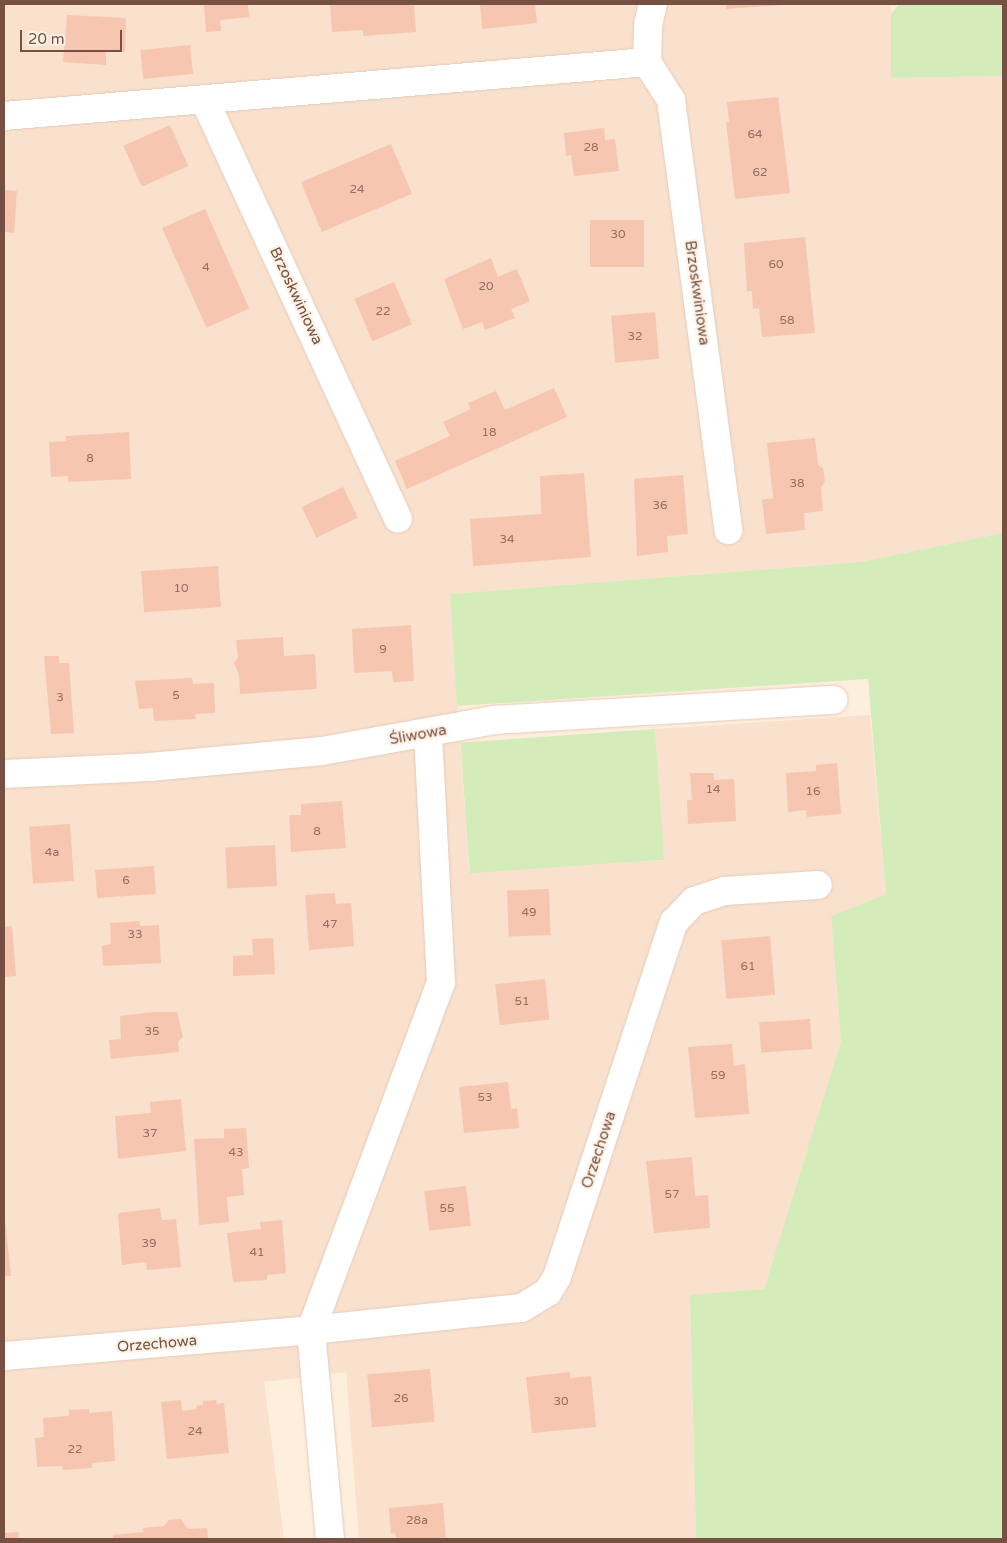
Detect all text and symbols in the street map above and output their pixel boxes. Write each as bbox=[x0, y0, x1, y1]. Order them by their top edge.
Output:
scale bar bbox=[22, 20, 125, 52]
text: 20 m bbox=[28, 30, 65, 48]
house number: 64 bbox=[747, 128, 763, 142]
house number: 28 bbox=[583, 141, 599, 155]
house number: 62 bbox=[752, 166, 768, 180]
house number: 24 bbox=[349, 183, 365, 197]
house number: 30 bbox=[610, 228, 626, 242]
street label: Brzoskwiniowa bbox=[681, 239, 713, 347]
street label: Brzoskwiniowa bbox=[266, 244, 326, 348]
house number: 60 bbox=[768, 258, 784, 272]
house number: 4 bbox=[202, 261, 210, 275]
house number: 20 bbox=[478, 280, 494, 294]
house number: 22 bbox=[375, 305, 391, 319]
house number: 58 bbox=[779, 314, 795, 328]
house number: 32 bbox=[627, 330, 643, 344]
house number: 18 bbox=[481, 426, 497, 440]
house number: 8 bbox=[86, 452, 94, 466]
house number: 38 bbox=[789, 477, 805, 491]
house number: 36 bbox=[652, 499, 668, 513]
house number: 34 bbox=[499, 533, 515, 547]
house number: 10 bbox=[173, 582, 189, 596]
house number: 9 bbox=[379, 643, 387, 657]
house number: 5 bbox=[172, 689, 180, 703]
house number: 3 bbox=[56, 691, 64, 705]
street label: Śliwowa bbox=[388, 721, 448, 749]
house number: 14 bbox=[705, 783, 721, 797]
house number: 16 bbox=[805, 785, 821, 799]
house number: 8 bbox=[313, 825, 321, 839]
house number: 4a bbox=[45, 846, 59, 860]
house number: 6 bbox=[122, 874, 130, 888]
house number: 49 bbox=[521, 906, 537, 920]
house number: 47 bbox=[322, 918, 338, 932]
house number: 33 bbox=[127, 928, 143, 942]
house number: 61 bbox=[740, 960, 756, 974]
house number: 51 bbox=[514, 995, 530, 1009]
house number: 35 bbox=[144, 1025, 160, 1039]
house number: 59 bbox=[710, 1069, 726, 1083]
house number: 53 bbox=[477, 1091, 493, 1105]
street label: Orzechowa bbox=[578, 1109, 620, 1191]
house number: 37 bbox=[142, 1127, 158, 1141]
house number: 43 bbox=[228, 1146, 244, 1160]
house number: 57 bbox=[664, 1188, 680, 1202]
house number: 55 bbox=[439, 1202, 455, 1216]
house number: 39 bbox=[141, 1237, 157, 1251]
house number: 41 bbox=[249, 1246, 265, 1260]
street label: Orzechowa bbox=[116, 1332, 198, 1356]
house number: 26 bbox=[393, 1392, 409, 1406]
house number: 30 bbox=[553, 1395, 569, 1409]
house number: 24 bbox=[187, 1425, 203, 1439]
house number: 22 bbox=[67, 1443, 83, 1457]
house number: 28a bbox=[406, 1514, 428, 1528]

